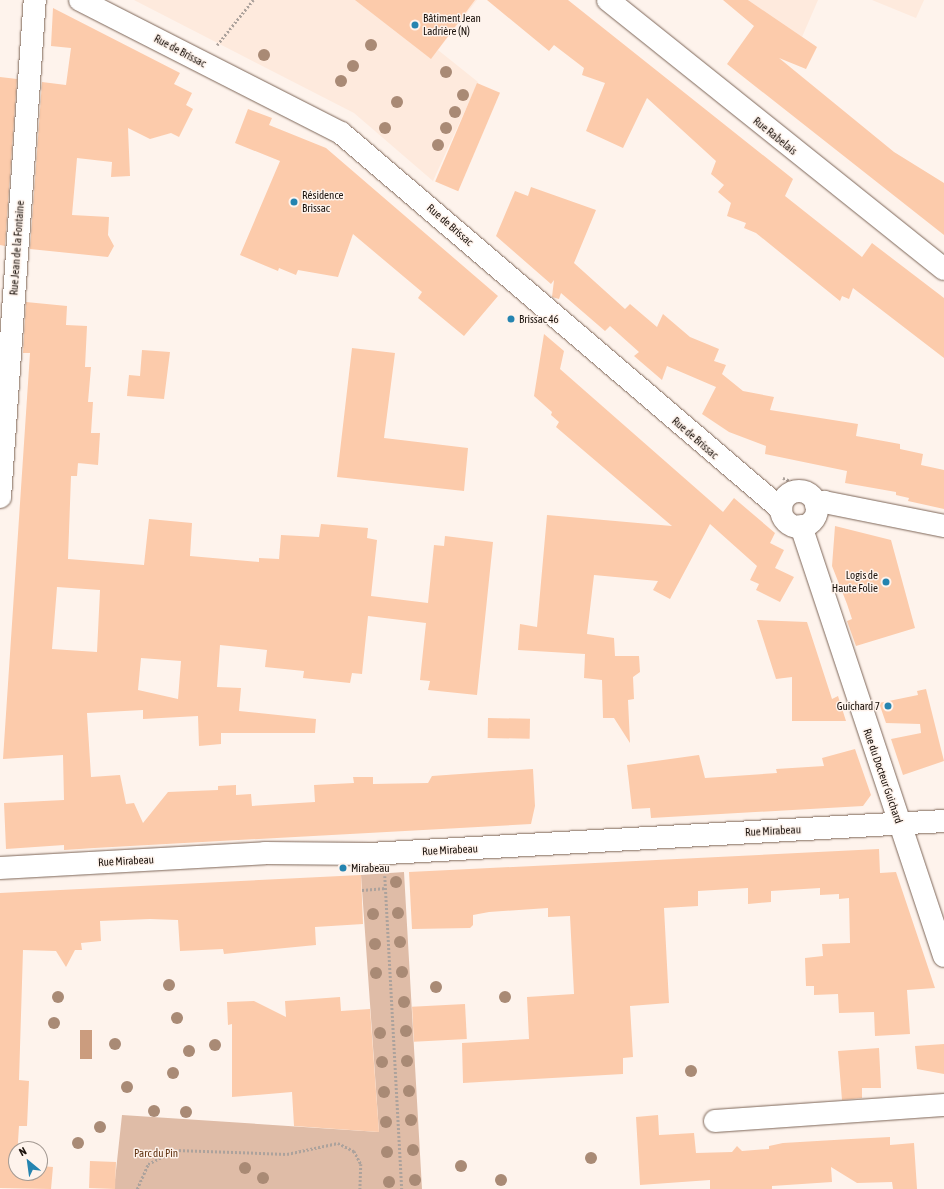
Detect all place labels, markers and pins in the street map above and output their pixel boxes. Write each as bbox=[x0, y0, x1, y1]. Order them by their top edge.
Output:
place label: Bâtiment Jean Ladrière (N) bbox=[423, 12, 481, 38]
marker: Bâtiment Jean Ladrière (N) bbox=[410, 20, 420, 30]
place label: Résidence Brissac bbox=[302, 189, 344, 215]
marker: Résidence Brissac bbox=[289, 197, 299, 207]
place label: Brissac 46 bbox=[519, 312, 559, 326]
marker: Brissac 46 bbox=[506, 314, 516, 324]
place label: Logis de Haute Folie bbox=[832, 569, 878, 595]
marker: Logis de Haute Folie bbox=[881, 577, 891, 587]
place label: Guichard 7 bbox=[837, 699, 880, 713]
marker: Guichard 7 bbox=[883, 701, 893, 711]
place label: Mirabeau bbox=[351, 861, 390, 875]
marker: Mirabeau bbox=[338, 863, 348, 873]

